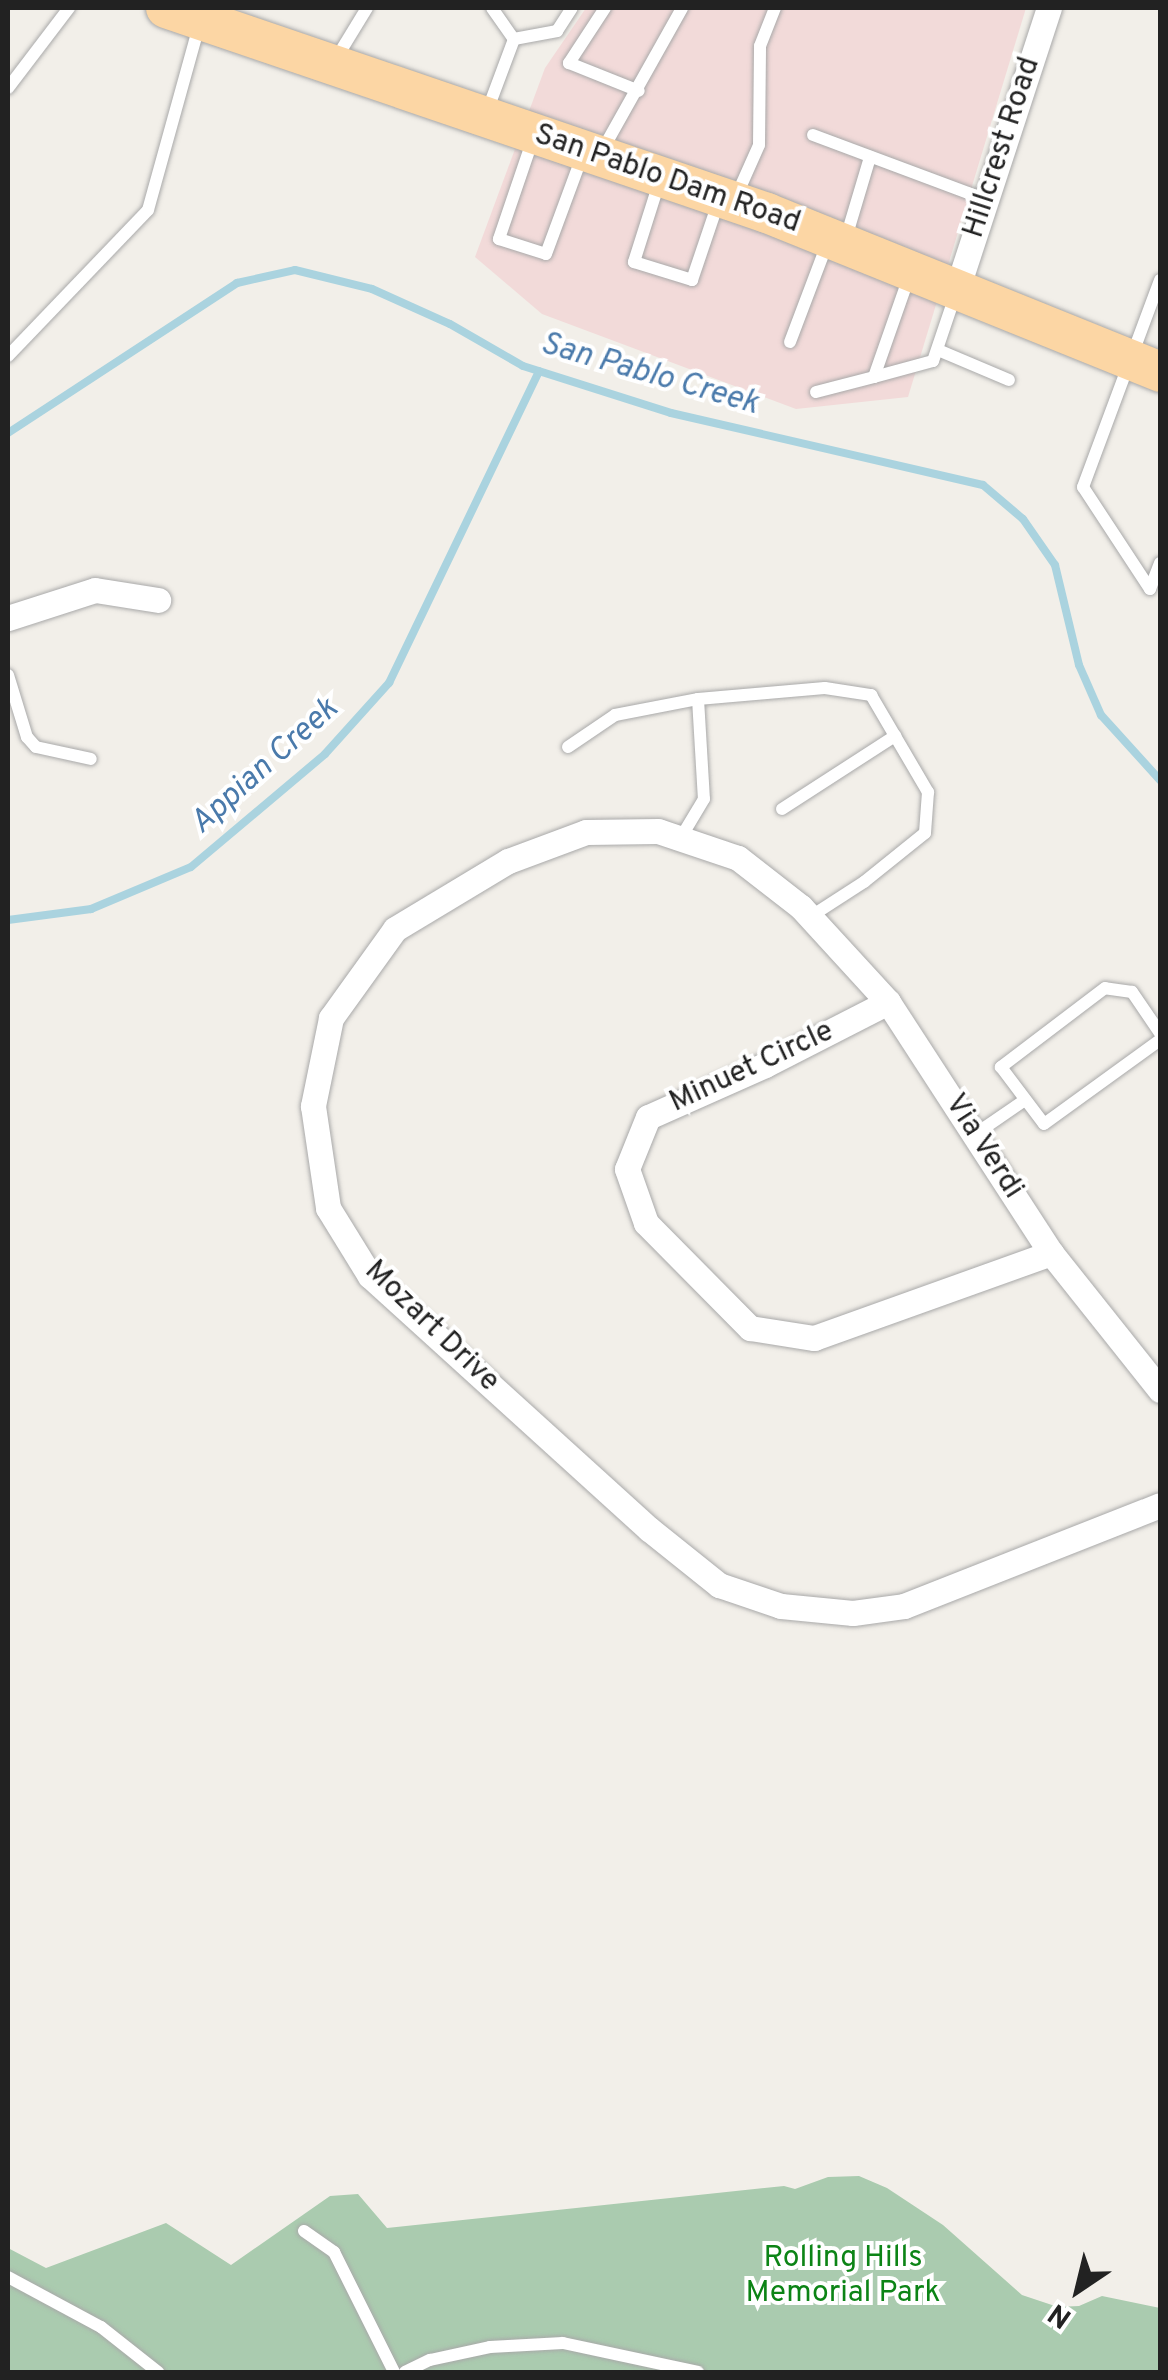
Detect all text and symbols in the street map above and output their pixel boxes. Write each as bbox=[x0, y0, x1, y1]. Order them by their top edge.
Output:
street label: Hillcrest Road bbox=[957, 53, 1049, 243]
street label: San Pablo Dam Road bbox=[529, 118, 805, 242]
water label: San Pablo Creek bbox=[536, 326, 762, 424]
water label: Appian Creek bbox=[183, 691, 347, 843]
street label: Minuet Circle bbox=[664, 1014, 840, 1122]
street label: Via Verdi bbox=[936, 1087, 1030, 1207]
street label: Mozart Drive bbox=[356, 1254, 506, 1400]
north arrow bbox=[1028, 2240, 1128, 2340]
park label: Rolling Hills Memorial Park bbox=[746, 2241, 940, 2312]
text: N bbox=[1042, 2294, 1079, 2335]

